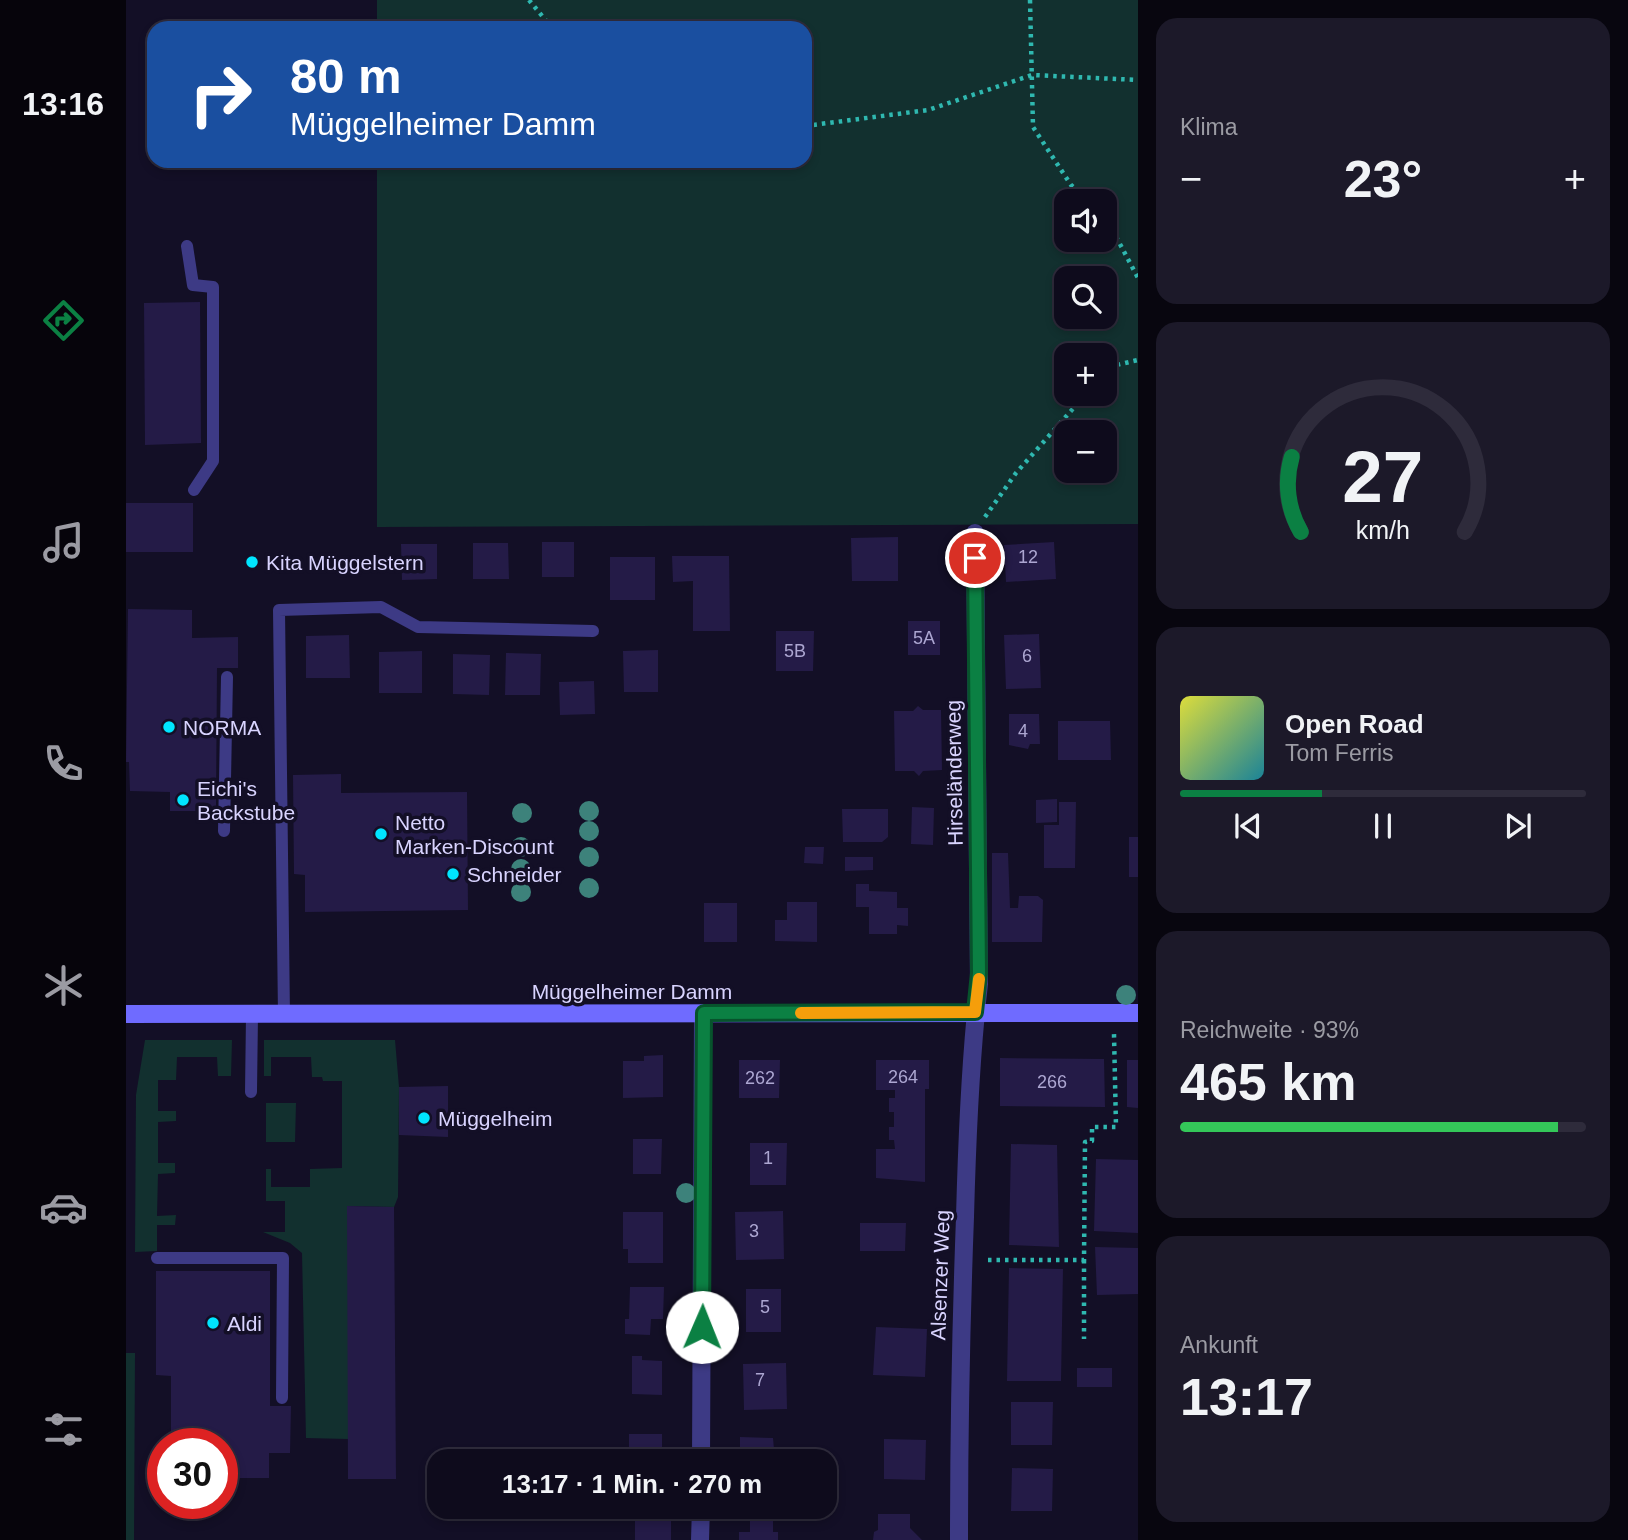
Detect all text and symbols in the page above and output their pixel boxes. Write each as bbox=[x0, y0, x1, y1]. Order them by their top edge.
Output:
icon: right bbox=[175, 49, 266, 140]
text: 80 m bbox=[290, 49, 402, 103]
text: 13:16 bbox=[22, 86, 104, 122]
text: Müggelheimer Damm bbox=[290, 106, 596, 142]
text: Klima bbox=[1180, 114, 1238, 140]
text: 23° bbox=[1344, 150, 1422, 208]
text: − bbox=[1180, 158, 1202, 200]
text: + bbox=[1564, 158, 1586, 200]
map controls bbox=[1054, 189, 1117, 483]
button: sound bbox=[1054, 189, 1117, 252]
button: search bbox=[1054, 266, 1117, 329]
icon: directions bbox=[39, 296, 88, 345]
button: + bbox=[1054, 343, 1117, 406]
button: − bbox=[1054, 420, 1117, 483]
text: 27 bbox=[1343, 436, 1423, 517]
text: km/h bbox=[1356, 515, 1410, 543]
icon: music bbox=[39, 518, 88, 567]
pin bbox=[945, 528, 1005, 588]
icon: arrive bbox=[956, 539, 994, 577]
house number: 12 bbox=[1018, 547, 1038, 567]
place label: Kita Müggelstern bbox=[266, 551, 424, 574]
marker: Kita Müggelstern bbox=[244, 554, 260, 570]
house number: 5A bbox=[913, 628, 935, 648]
house number: 5B bbox=[784, 641, 806, 661]
house number: 6 bbox=[1022, 646, 1032, 666]
street label: Hirseländerweg bbox=[941, 700, 967, 846]
text: Open Road bbox=[1285, 709, 1424, 739]
place label: NORMA bbox=[183, 716, 261, 739]
marker: NORMA bbox=[161, 719, 177, 735]
house number: 4 bbox=[1018, 721, 1028, 741]
icon: phone bbox=[39, 739, 88, 788]
text: Tom Ferris bbox=[1285, 740, 1394, 766]
place label: Eichi's Backstube bbox=[197, 777, 295, 824]
marker: Eichi's Backstube bbox=[175, 792, 191, 808]
icon: previous bbox=[1229, 807, 1267, 845]
icon: pause bbox=[1364, 807, 1402, 845]
icon: next bbox=[1499, 807, 1537, 845]
place label: Netto Marken-Discount bbox=[395, 811, 554, 858]
marker: Netto Marken-Discount bbox=[373, 826, 389, 842]
place label: Schneider bbox=[467, 863, 562, 886]
marker: Schneider bbox=[445, 866, 461, 882]
icon: climate bbox=[39, 961, 88, 1010]
street label: Müggelheimer Damm bbox=[532, 980, 732, 1003]
text: Reichweite · 93% bbox=[1180, 1017, 1359, 1043]
text: 465 km bbox=[1180, 1053, 1356, 1111]
house number: 264 bbox=[888, 1067, 918, 1087]
house number: 262 bbox=[745, 1068, 775, 1088]
house number: 266 bbox=[1037, 1072, 1067, 1092]
place label: Müggelheim bbox=[438, 1107, 552, 1130]
marker: Müggelheim bbox=[416, 1110, 432, 1126]
house number: 1 bbox=[763, 1148, 773, 1168]
icon: car bbox=[39, 1183, 88, 1232]
street label: Alsenzer Weg bbox=[926, 1209, 954, 1341]
house number: 3 bbox=[749, 1221, 759, 1241]
position arrow bbox=[665, 1290, 739, 1364]
house number: 5 bbox=[760, 1297, 770, 1317]
place label: Aldi bbox=[227, 1312, 262, 1335]
marker: Aldi bbox=[205, 1315, 221, 1331]
text: Ankunft bbox=[1180, 1332, 1258, 1358]
text: 13:17 bbox=[1180, 1368, 1313, 1426]
house number: 7 bbox=[755, 1370, 765, 1390]
icon: filters bbox=[39, 1405, 88, 1454]
speed limit sign: 30 bbox=[147, 1428, 238, 1519]
text: 13:17 · 1 Min. · 270 m bbox=[502, 1469, 762, 1499]

